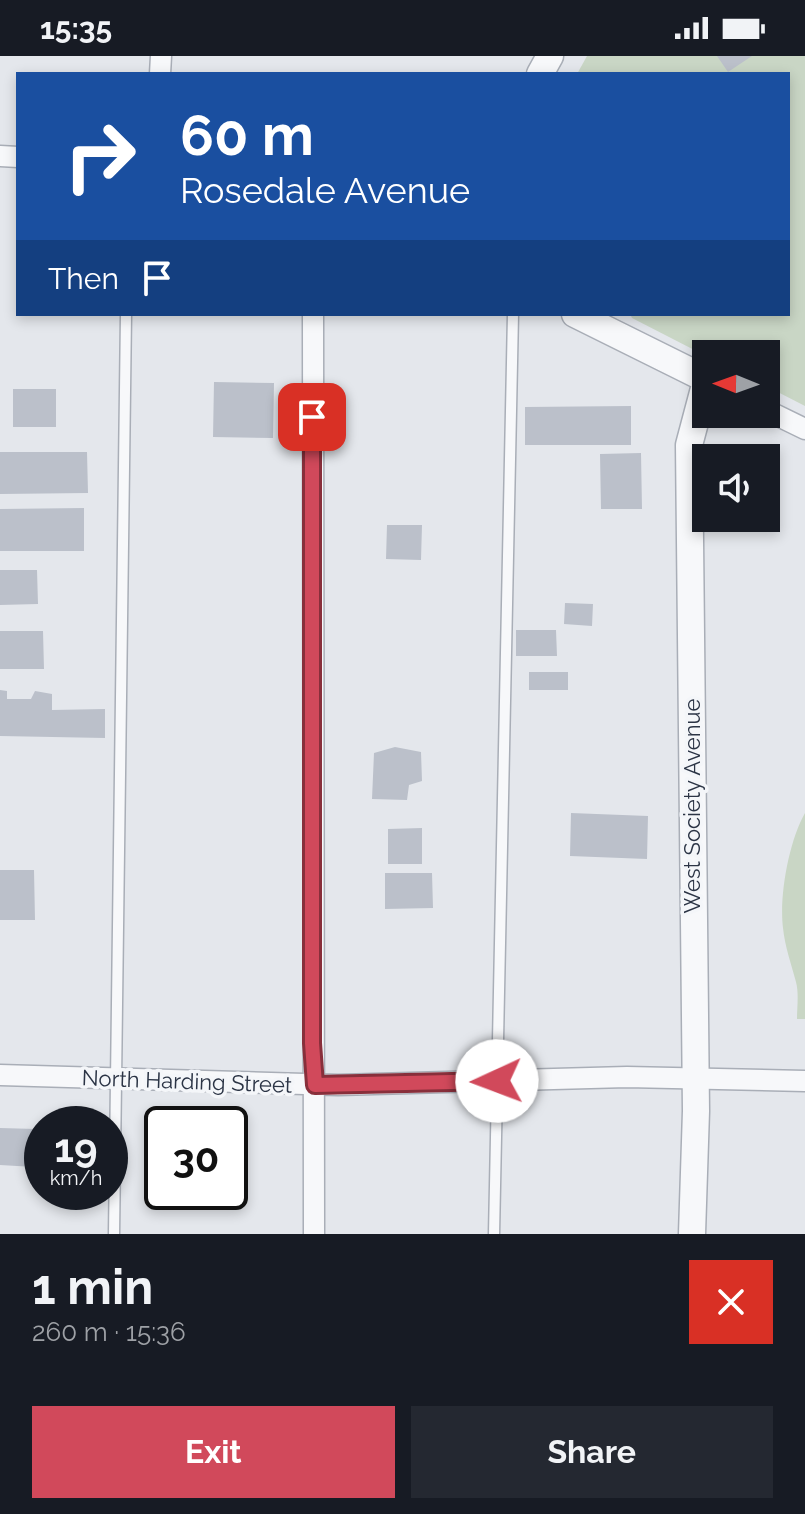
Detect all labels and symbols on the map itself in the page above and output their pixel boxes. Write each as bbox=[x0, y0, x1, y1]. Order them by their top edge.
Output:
north arrow bbox=[692, 340, 780, 428]
pin bbox=[278, 383, 346, 451]
street label: West Society Avenue bbox=[679, 698, 705, 914]
position arrow bbox=[455, 1039, 539, 1123]
street label: North Harding Street bbox=[81, 1064, 293, 1098]
speed limit sign: 30 bbox=[144, 1106, 248, 1210]

